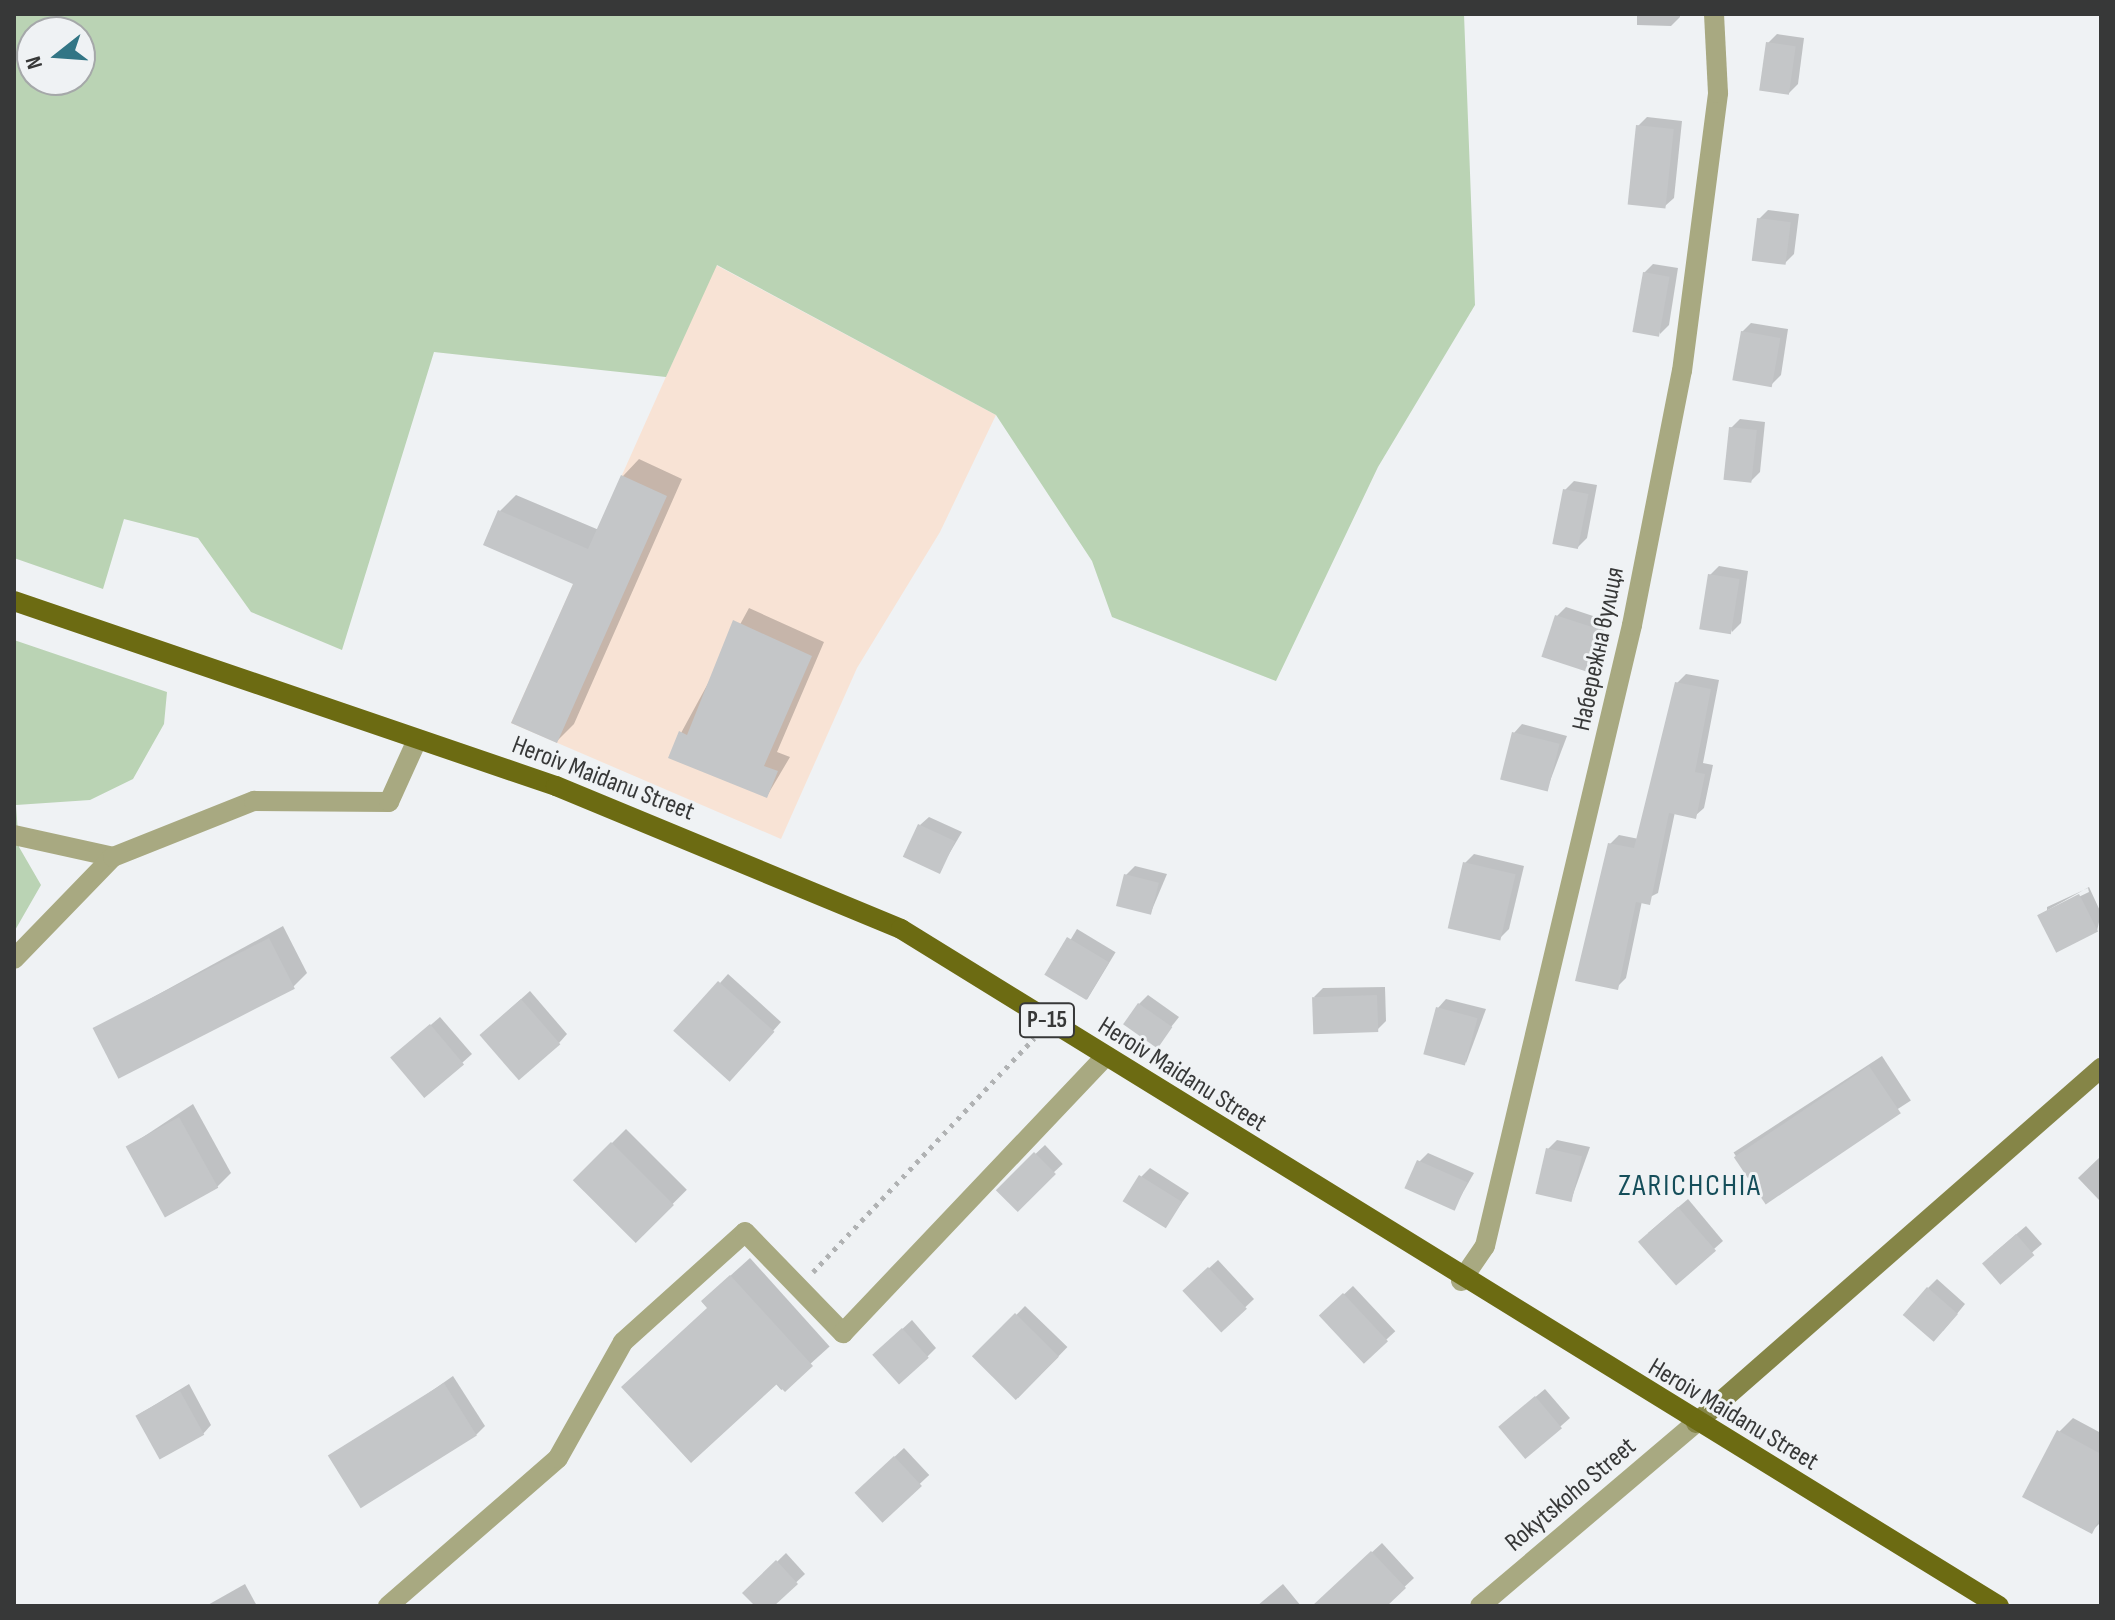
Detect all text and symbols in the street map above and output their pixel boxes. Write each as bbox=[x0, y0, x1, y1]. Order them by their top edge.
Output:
north arrow bbox=[16, 16, 96, 96]
text: N bbox=[20, 53, 49, 72]
street label: Набережна вулиця bbox=[1566, 564, 1632, 734]
street label: Heroiv Maidanu Street bbox=[507, 730, 699, 828]
road number: Р-15 bbox=[1017, 1000, 1077, 1040]
street label: Heroiv Maidanu Street bbox=[1092, 1011, 1272, 1139]
district label: ZARICHCHIA bbox=[1618, 1168, 1762, 1204]
street label: Heroiv Maidanu Street bbox=[1642, 1352, 1824, 1478]
street label: Rokytskoho Street bbox=[1499, 1431, 1643, 1559]

